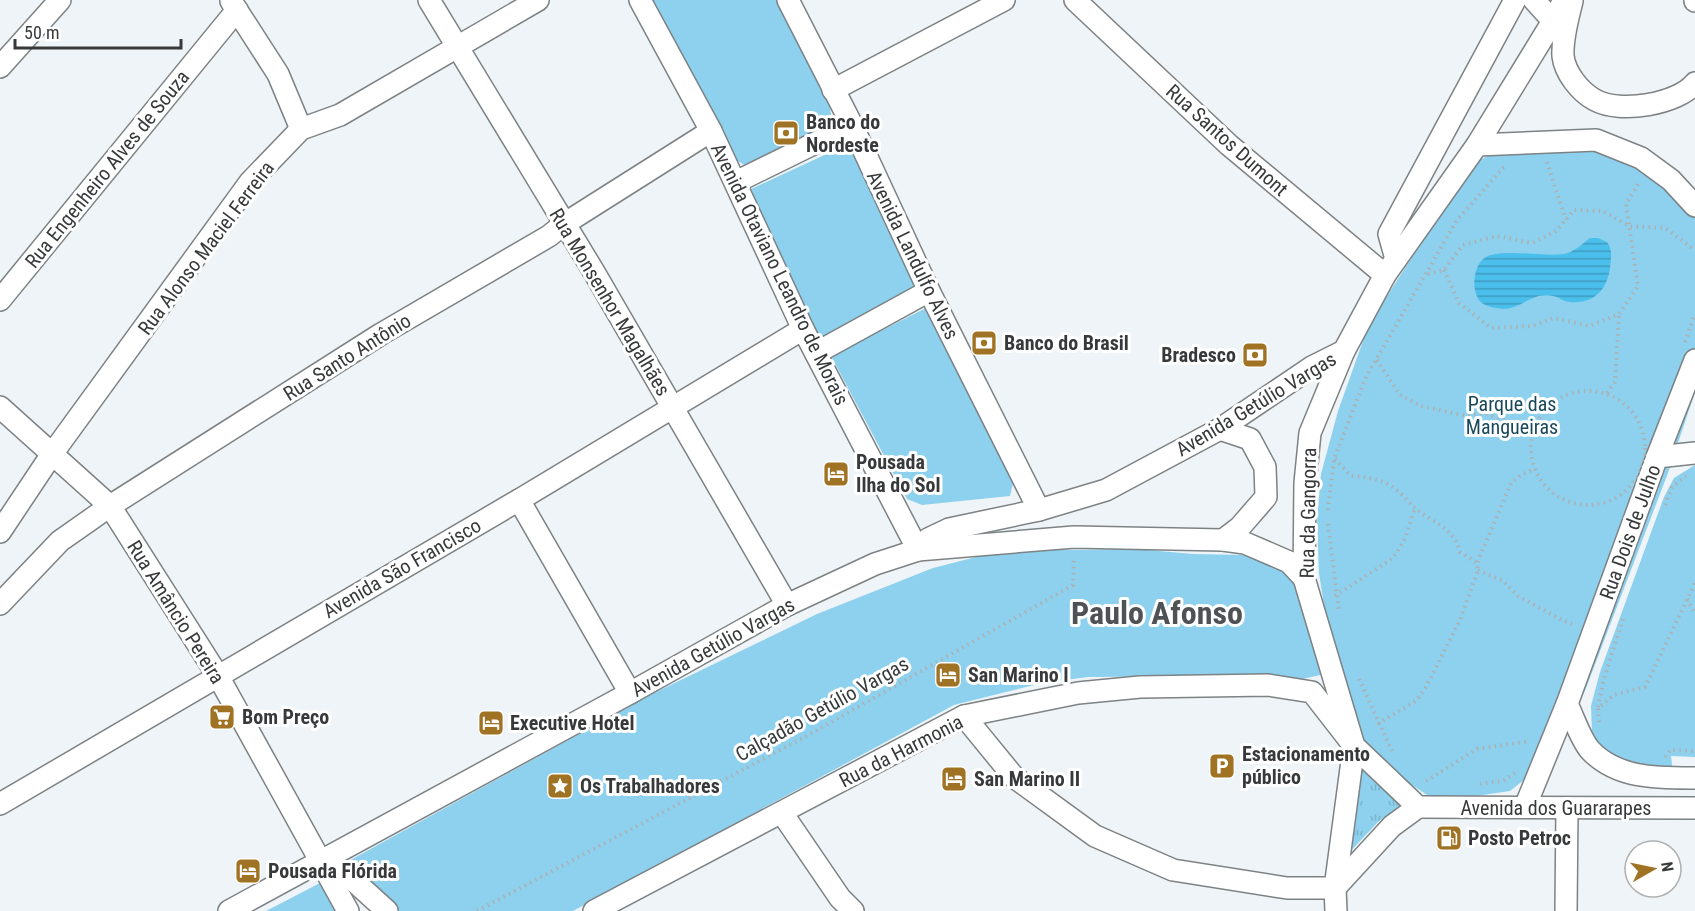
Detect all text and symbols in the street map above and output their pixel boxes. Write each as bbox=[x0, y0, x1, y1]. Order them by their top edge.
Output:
scale bar bbox=[15, 12, 182, 50]
text: 50 m bbox=[24, 22, 59, 43]
street label: Rua Engenheiro Alves de Souza bbox=[20, 65, 194, 273]
street label: Rua Santos Dumont bbox=[1161, 79, 1293, 201]
place label: Banco do Nordeste bbox=[806, 110, 880, 157]
bank icon: Banco do Nordeste bbox=[771, 118, 801, 148]
street label: Avenida Otaviano Leandro de Morais bbox=[706, 139, 854, 409]
street label: Rua Alonso Maciel Ferreira bbox=[133, 156, 279, 340]
street label: Avenida Landulfo Alves bbox=[862, 167, 964, 343]
street label: Rua Monsenhor Magalhães bbox=[545, 204, 675, 400]
street label: Rua Santo Antônio bbox=[279, 308, 415, 406]
bank icon: Banco do Brasil bbox=[969, 328, 999, 358]
place label: Banco do Brasil bbox=[1004, 331, 1129, 355]
bank icon: Bradesco bbox=[1240, 340, 1270, 370]
place label: Bradesco bbox=[1161, 343, 1236, 367]
street label: Avenida Getúlio Vargas bbox=[1172, 347, 1340, 461]
park label: Parque das Mangueiras bbox=[1466, 392, 1558, 439]
street label: Rua da Gangorra bbox=[1295, 447, 1321, 579]
place label: Pousada Ilha do Sol bbox=[856, 450, 941, 497]
hotel icon: Pousada Ilha do Sol bbox=[821, 459, 851, 489]
street label: Rua Dois de Julho bbox=[1594, 461, 1666, 603]
street label: Avenida São Francisco bbox=[319, 513, 485, 623]
street label: Rua Amâncio Pereira bbox=[122, 536, 230, 688]
street label: Avenida Getúlio Vargas bbox=[627, 592, 799, 702]
district label: Paulo Afonso bbox=[1071, 594, 1243, 632]
street label: Calçadão Getúlio Vargas bbox=[731, 652, 913, 766]
hotel icon: San Marino I bbox=[933, 660, 963, 690]
place label: San Marino I bbox=[968, 663, 1069, 687]
supermarket icon: Bom Preço bbox=[207, 702, 237, 732]
place label: Bom Preço bbox=[242, 705, 329, 729]
hotel icon: Executive Hotel bbox=[476, 708, 506, 738]
street label: Rua da Harmonia bbox=[835, 710, 967, 792]
place label: Executive Hotel bbox=[510, 711, 634, 735]
place label: Estacionamento público bbox=[1242, 742, 1370, 789]
parking icon: Estacionamento público bbox=[1207, 751, 1237, 781]
hotel icon: San Marino II bbox=[939, 764, 969, 794]
place label: San Marino II bbox=[974, 767, 1080, 791]
place icon: Os Trabalhadores bbox=[545, 771, 575, 801]
place label: Os Trabalhadores bbox=[580, 774, 720, 798]
street label: Avenida dos Guararapes bbox=[1461, 796, 1651, 820]
fuel station icon: Posto Petroc bbox=[1434, 823, 1464, 853]
place label: Posto Petroc bbox=[1468, 826, 1571, 850]
north arrow bbox=[1623, 839, 1683, 899]
hotel icon: Pousada Flórida bbox=[233, 856, 263, 886]
place label: Pousada Flórida bbox=[268, 859, 397, 883]
text: N bbox=[1657, 860, 1677, 873]

